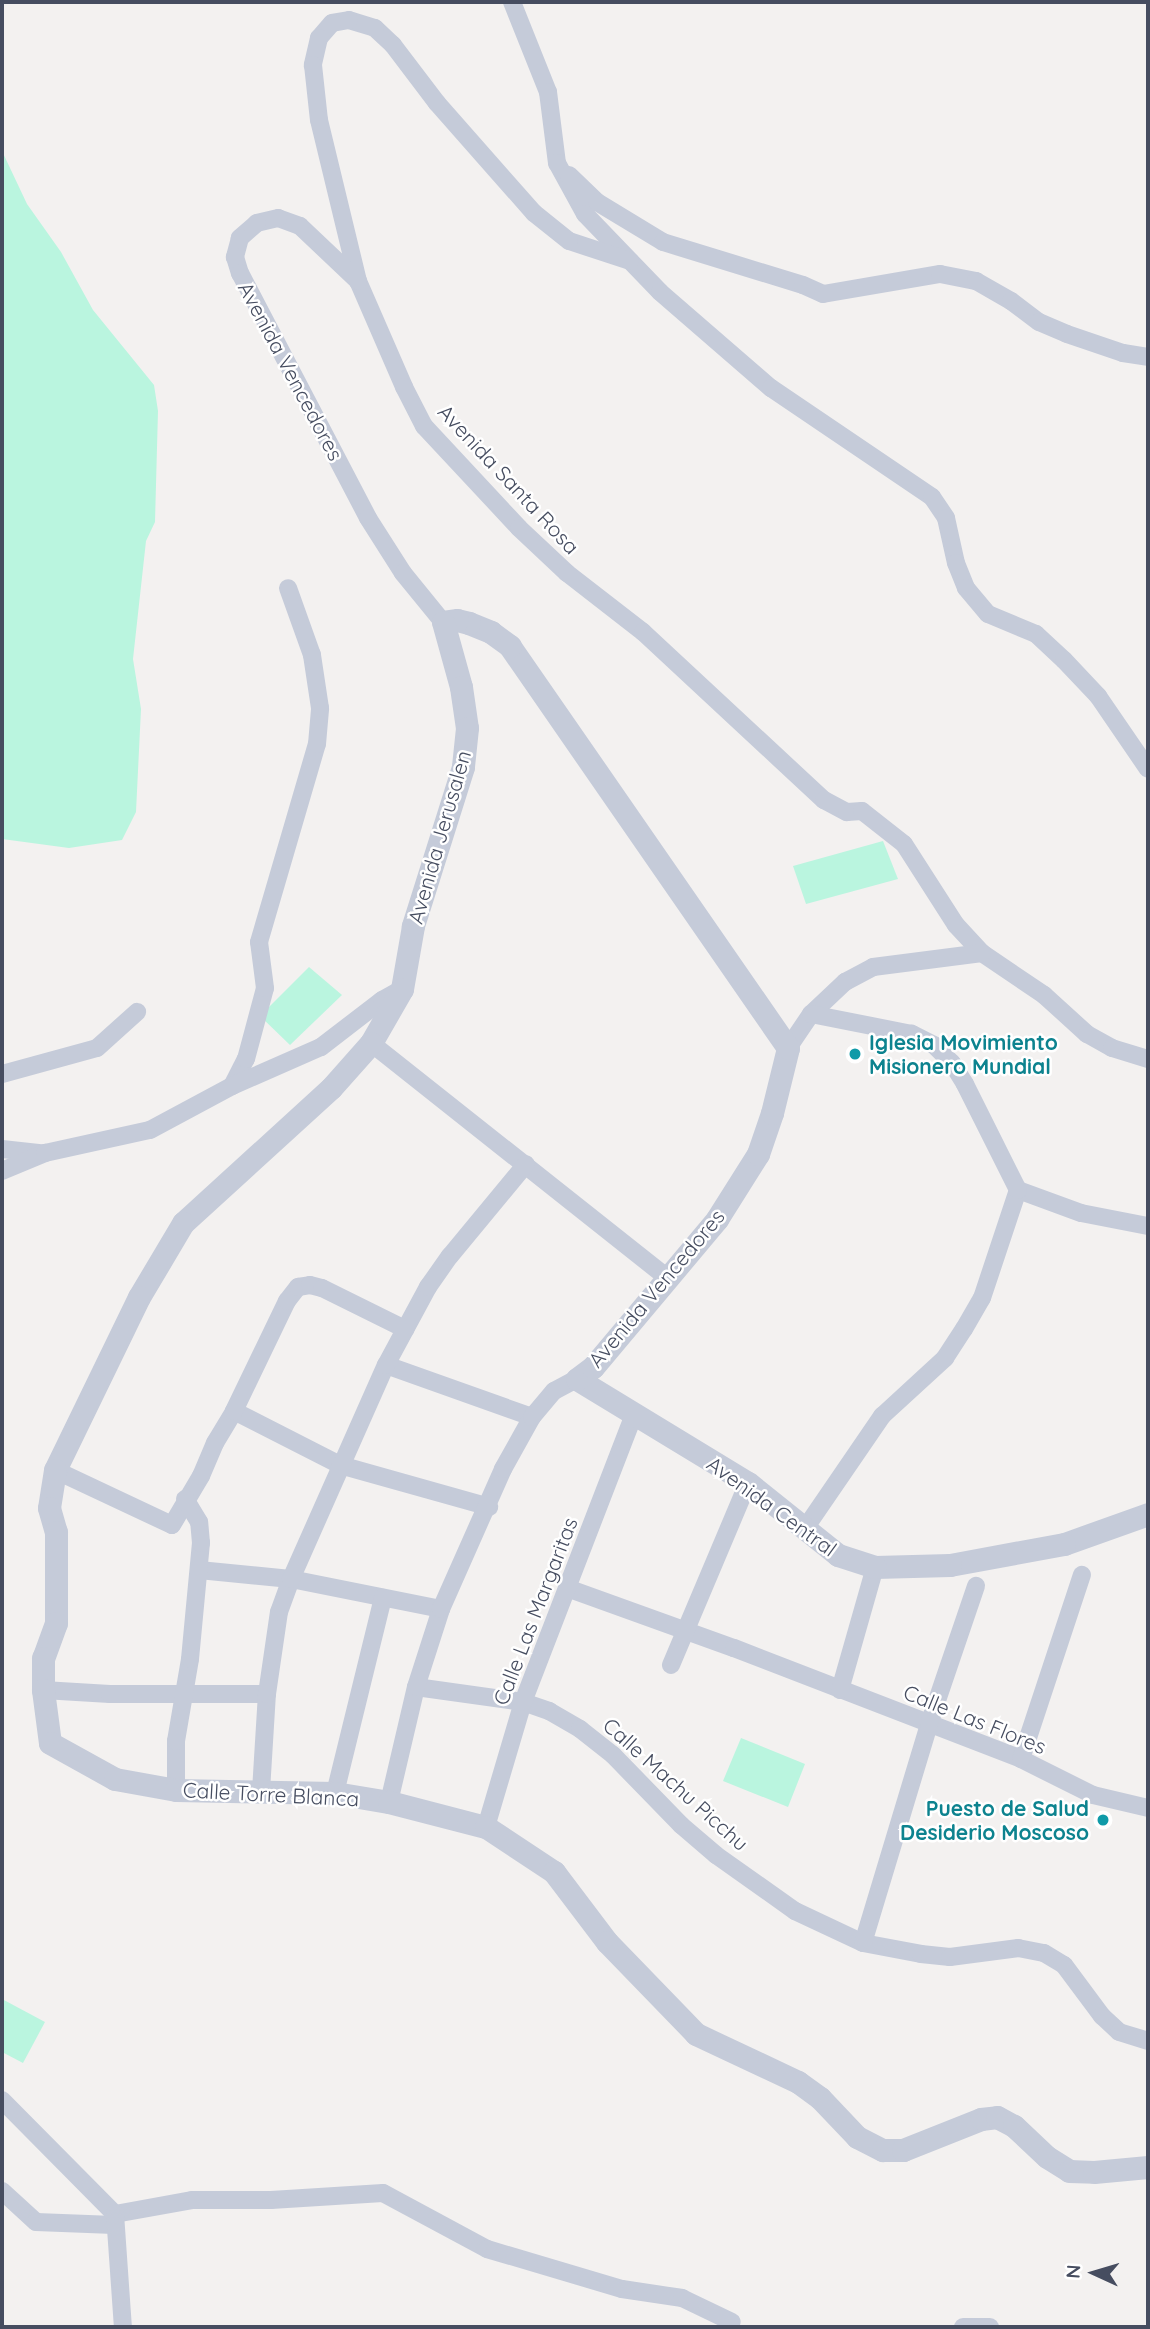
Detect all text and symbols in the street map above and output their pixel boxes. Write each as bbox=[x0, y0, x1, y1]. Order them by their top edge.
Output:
street label: Avenida Vencedores bbox=[233, 277, 349, 465]
street label: Avenida Santa Rosa bbox=[433, 399, 585, 559]
street label: Avenida Jerusalen bbox=[402, 748, 476, 926]
place label: Iglesia Movimiento Misionero Mundial bbox=[869, 1029, 1058, 1079]
marker: Iglesia Movimiento Misionero Mundial bbox=[847, 1046, 863, 1062]
street label: Avenida Vencedores bbox=[582, 1204, 730, 1372]
street label: Avenida Central bbox=[702, 1451, 842, 1561]
street label: Calle Las Margaritas bbox=[488, 1514, 582, 1708]
street label: Calle Las Flores bbox=[900, 1679, 1050, 1759]
street label: Calle Machu Picchu bbox=[598, 1712, 754, 1856]
street label: Calle Torre Blanca bbox=[182, 1777, 360, 1811]
place label: Puesto de Salud Desiderio Moscoso bbox=[900, 1795, 1089, 1845]
marker: Puesto de Salud Desiderio Moscoso bbox=[1095, 1812, 1111, 1828]
north arrow bbox=[1059, 2238, 1129, 2308]
text: N bbox=[1061, 2264, 1086, 2279]

